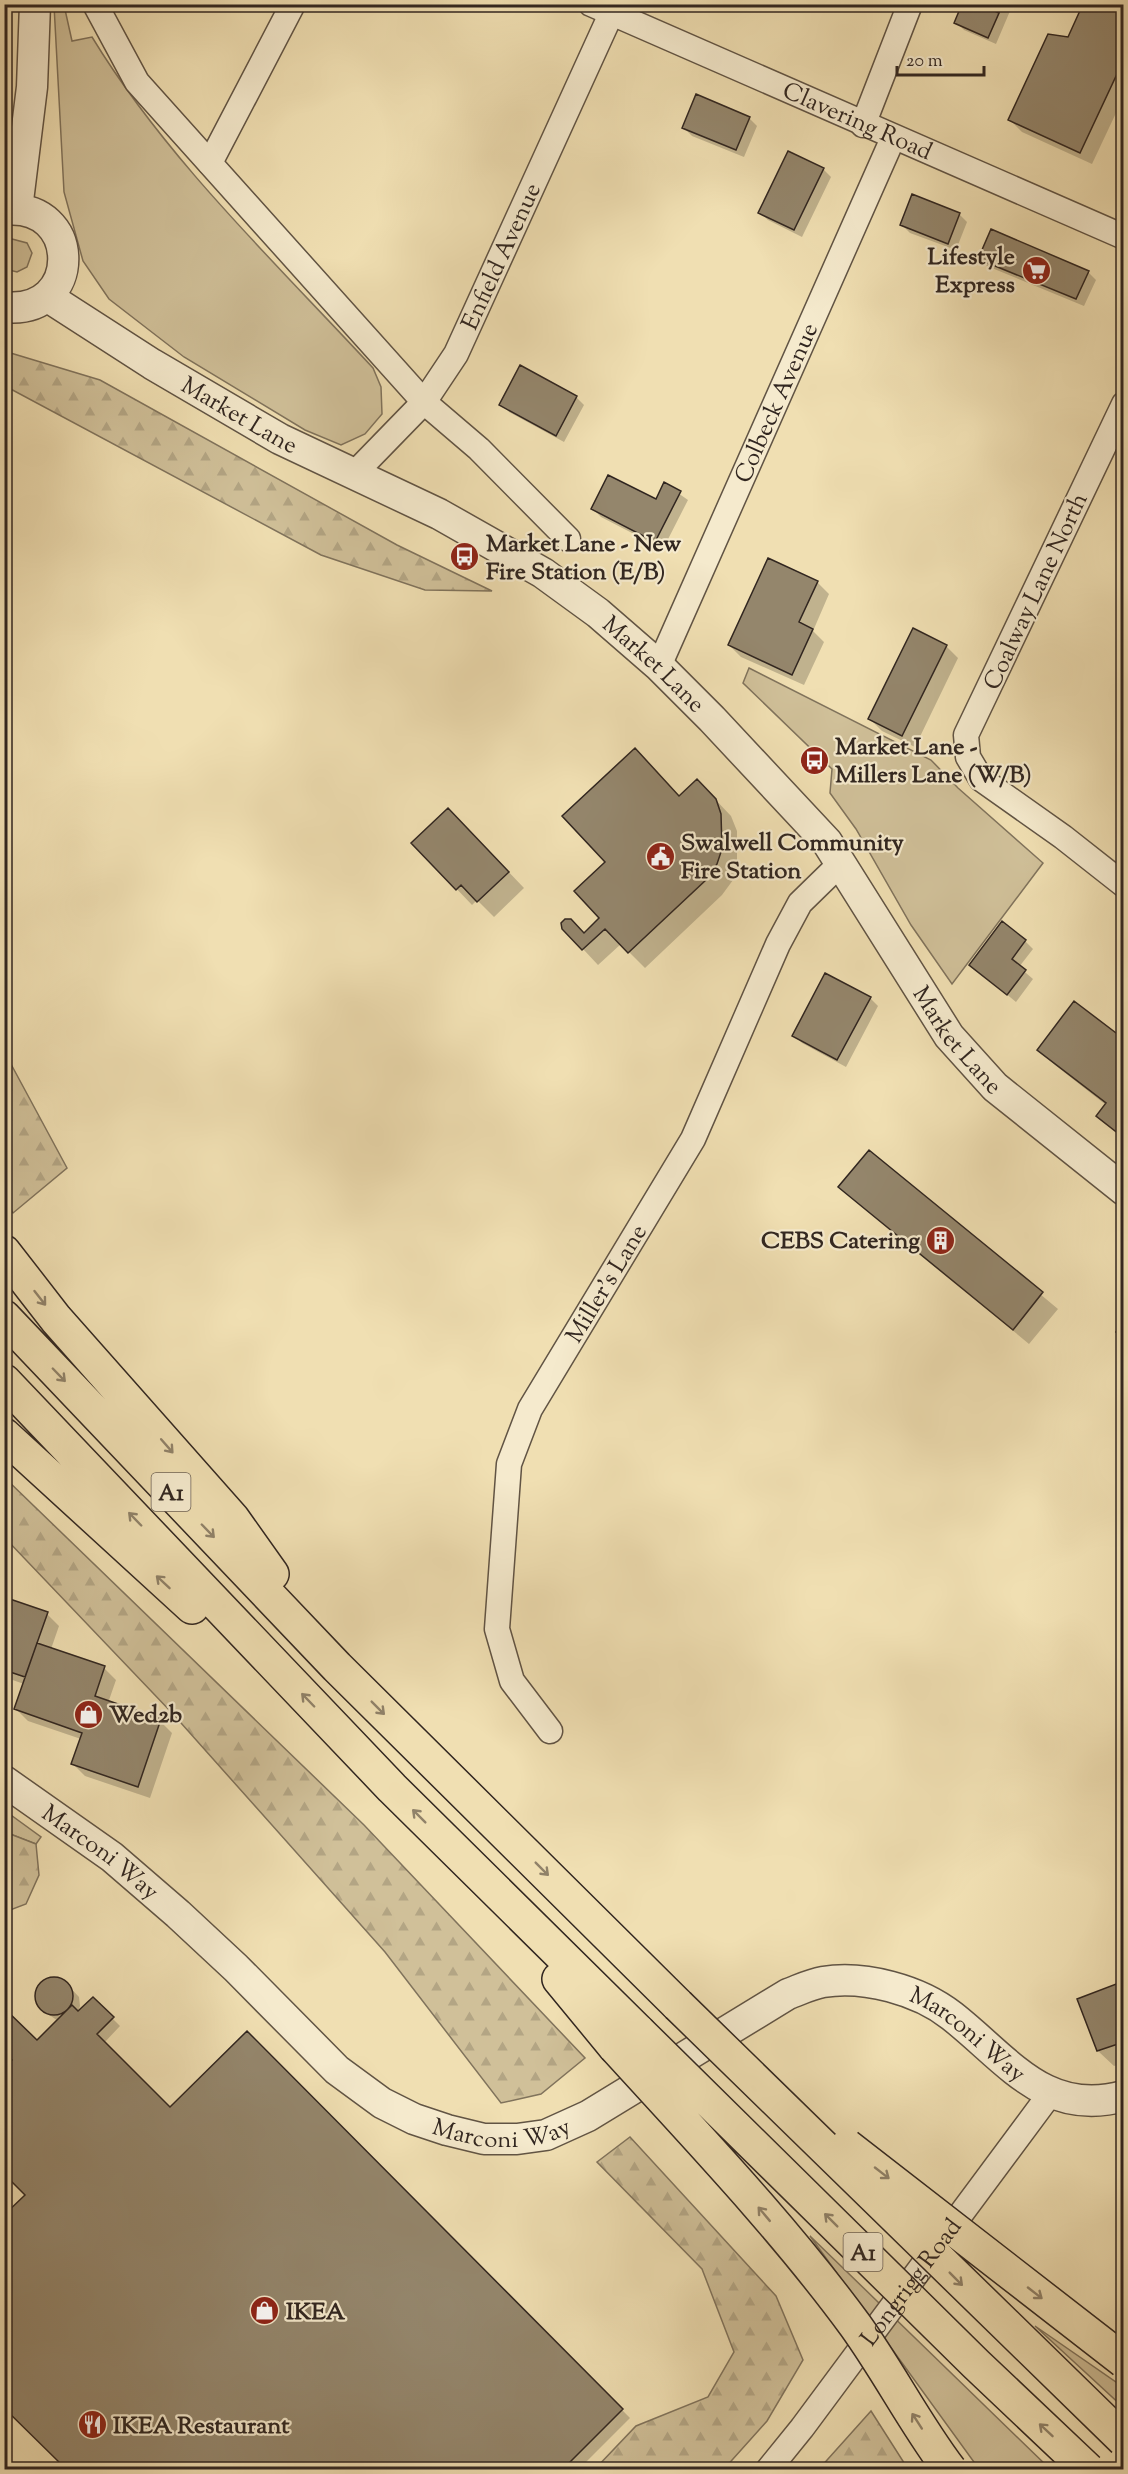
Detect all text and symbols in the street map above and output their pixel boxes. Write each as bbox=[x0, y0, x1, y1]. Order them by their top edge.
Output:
scale bar bbox=[897, 39, 984, 77]
text: 20 m bbox=[906, 49, 943, 75]
street label: Clavering Road bbox=[777, 75, 938, 170]
street label: Enfield Avenue bbox=[454, 178, 551, 336]
place label: Lifestyle Express bbox=[928, 241, 1015, 303]
supermarket icon: Lifestyle Express bbox=[1020, 254, 1052, 286]
street label: Colbeck Avenue bbox=[727, 318, 828, 489]
street label: Market Lane bbox=[174, 370, 302, 464]
street label: Coalway Lane North bbox=[976, 488, 1097, 696]
place label: Market Lane - New Fire Station (E/B) bbox=[486, 528, 681, 590]
bus stop icon: Market Lane - New Fire Station (E/B) bbox=[449, 541, 481, 573]
street label: Market Lane bbox=[594, 609, 712, 721]
place label: Market Lane - Millers Lane (W/B) bbox=[835, 731, 1032, 793]
bus stop icon: Market Lane - Millers Lane (W/B) bbox=[798, 744, 830, 776]
place label: Swalwell Community Fire Station bbox=[681, 827, 904, 889]
public building icon: Swalwell Community Fire Station bbox=[644, 840, 676, 872]
street label: Market Lane bbox=[903, 980, 1009, 1103]
street label: Miller's Lane bbox=[559, 1219, 657, 1350]
building icon: CEBS Catering bbox=[925, 1224, 957, 1256]
place label: CEBS Catering bbox=[761, 1225, 920, 1259]
one-way arrow bbox=[34, 1290, 47, 1306]
one-way arrow bbox=[52, 1367, 67, 1382]
one-way arrow bbox=[160, 1438, 174, 1453]
road number: A1 bbox=[152, 1473, 190, 1511]
one-way arrow bbox=[127, 1511, 142, 1526]
one-way arrow bbox=[201, 1524, 215, 1539]
one-way arrow bbox=[155, 1574, 170, 1589]
one-way arrow bbox=[300, 1693, 315, 1708]
shop icon: Wed2b bbox=[72, 1698, 104, 1730]
place label: Wed2b bbox=[109, 1699, 182, 1733]
one-way arrow bbox=[371, 1700, 386, 1715]
street label: Marconi Way bbox=[34, 1798, 166, 1909]
one-way arrow bbox=[412, 1809, 426, 1824]
one-way arrow bbox=[535, 1862, 550, 1877]
street label: Marconi Way bbox=[903, 1979, 1032, 2091]
street label: Marconi Way bbox=[427, 2111, 577, 2158]
one-way arrow bbox=[874, 2166, 890, 2179]
one-way arrow bbox=[757, 2207, 771, 2222]
street label: Longrigg Road bbox=[853, 2212, 971, 2354]
one-way arrow bbox=[824, 2213, 839, 2228]
road number: A1 bbox=[844, 2233, 882, 2271]
one-way arrow bbox=[949, 2272, 964, 2286]
one-way arrow bbox=[1027, 2287, 1043, 2300]
shop icon: IKEA bbox=[249, 2295, 281, 2327]
place label: IKEA bbox=[286, 2296, 346, 2330]
restaurant icon: IKEA Restaurant bbox=[76, 2409, 108, 2441]
place label: IKEA Restaurant bbox=[113, 2410, 290, 2444]
one-way arrow bbox=[911, 2413, 923, 2430]
one-way arrow bbox=[1038, 2422, 1053, 2437]

